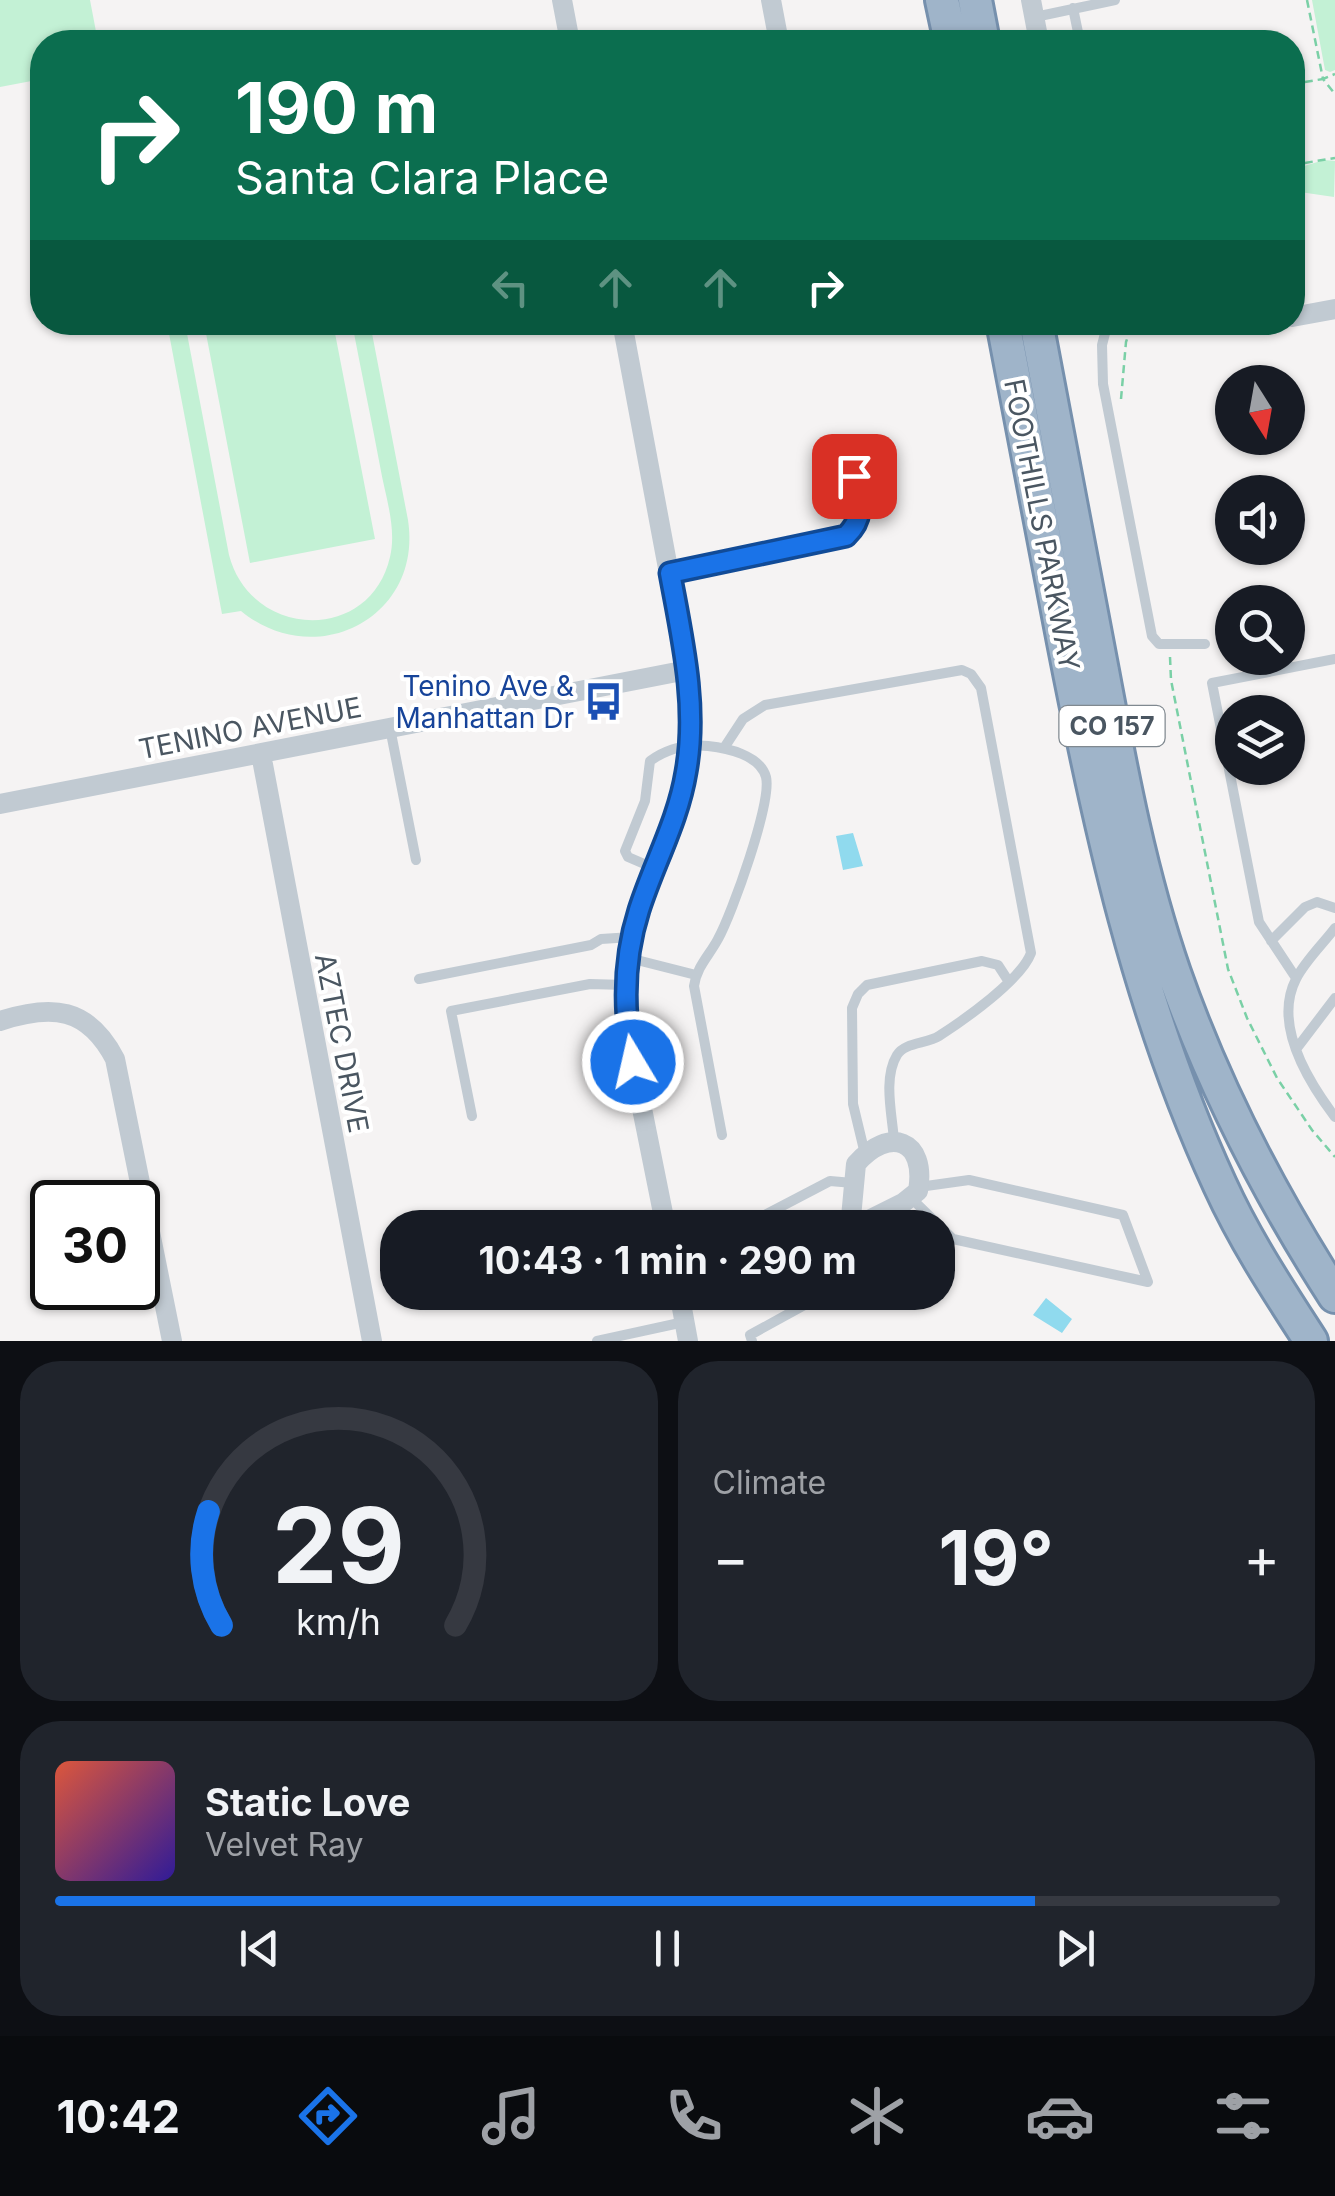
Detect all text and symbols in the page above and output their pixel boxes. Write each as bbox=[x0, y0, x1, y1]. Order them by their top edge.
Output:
text: 190 m bbox=[235, 65, 438, 150]
icon: right bbox=[70, 70, 200, 200]
text: Santa Clara Place bbox=[235, 150, 609, 205]
icon: left bbox=[483, 260, 538, 315]
icon: ahead bbox=[588, 260, 643, 315]
icon: ahead bbox=[693, 260, 748, 315]
icon: right bbox=[798, 260, 853, 315]
north arrow bbox=[1215, 365, 1305, 455]
map controls bbox=[1215, 365, 1305, 785]
street label: FOOTHILLS PARKWAY bbox=[997, 376, 1087, 674]
pin bbox=[812, 434, 897, 519]
icon: arrive bbox=[827, 449, 882, 504]
button: sound bbox=[1215, 475, 1305, 565]
button: search bbox=[1215, 585, 1305, 675]
place label: Tenino Ave & Manhattan Dr bbox=[396, 669, 574, 735]
bus stop icon: Tenino Ave & Manhattan Dr bbox=[583, 681, 625, 723]
street label: TENINO AVENUE bbox=[136, 690, 364, 766]
button: layers bbox=[1215, 695, 1305, 785]
road number: CO 157 bbox=[1060, 706, 1164, 746]
street label: AZTEC DRIVE bbox=[308, 950, 376, 1136]
position arrow bbox=[581, 1010, 685, 1114]
speed limit sign: 30 bbox=[30, 1180, 160, 1310]
text: 10:43 · 1 min · 290 m bbox=[478, 1237, 857, 1283]
text: Climate bbox=[713, 1463, 826, 1502]
text: 29 bbox=[272, 1482, 405, 1608]
text: 19° bbox=[938, 1512, 1054, 1603]
text: − bbox=[713, 1525, 749, 1591]
text: + bbox=[1244, 1525, 1280, 1591]
text: km/h bbox=[296, 1600, 381, 1644]
text: Static Love bbox=[205, 1779, 410, 1825]
text: Velvet Ray bbox=[205, 1825, 363, 1864]
icon: previous bbox=[232, 1921, 287, 1976]
icon: pause bbox=[640, 1921, 695, 1976]
icon: next bbox=[1048, 1921, 1103, 1976]
icon: directions bbox=[293, 2081, 363, 2151]
icon: music bbox=[476, 2081, 546, 2151]
icon: phone bbox=[659, 2081, 729, 2151]
icon: climate bbox=[842, 2081, 912, 2151]
icon: car bbox=[1025, 2081, 1095, 2151]
icon: filters bbox=[1208, 2081, 1278, 2151]
text: 10:42 bbox=[57, 2089, 180, 2144]

